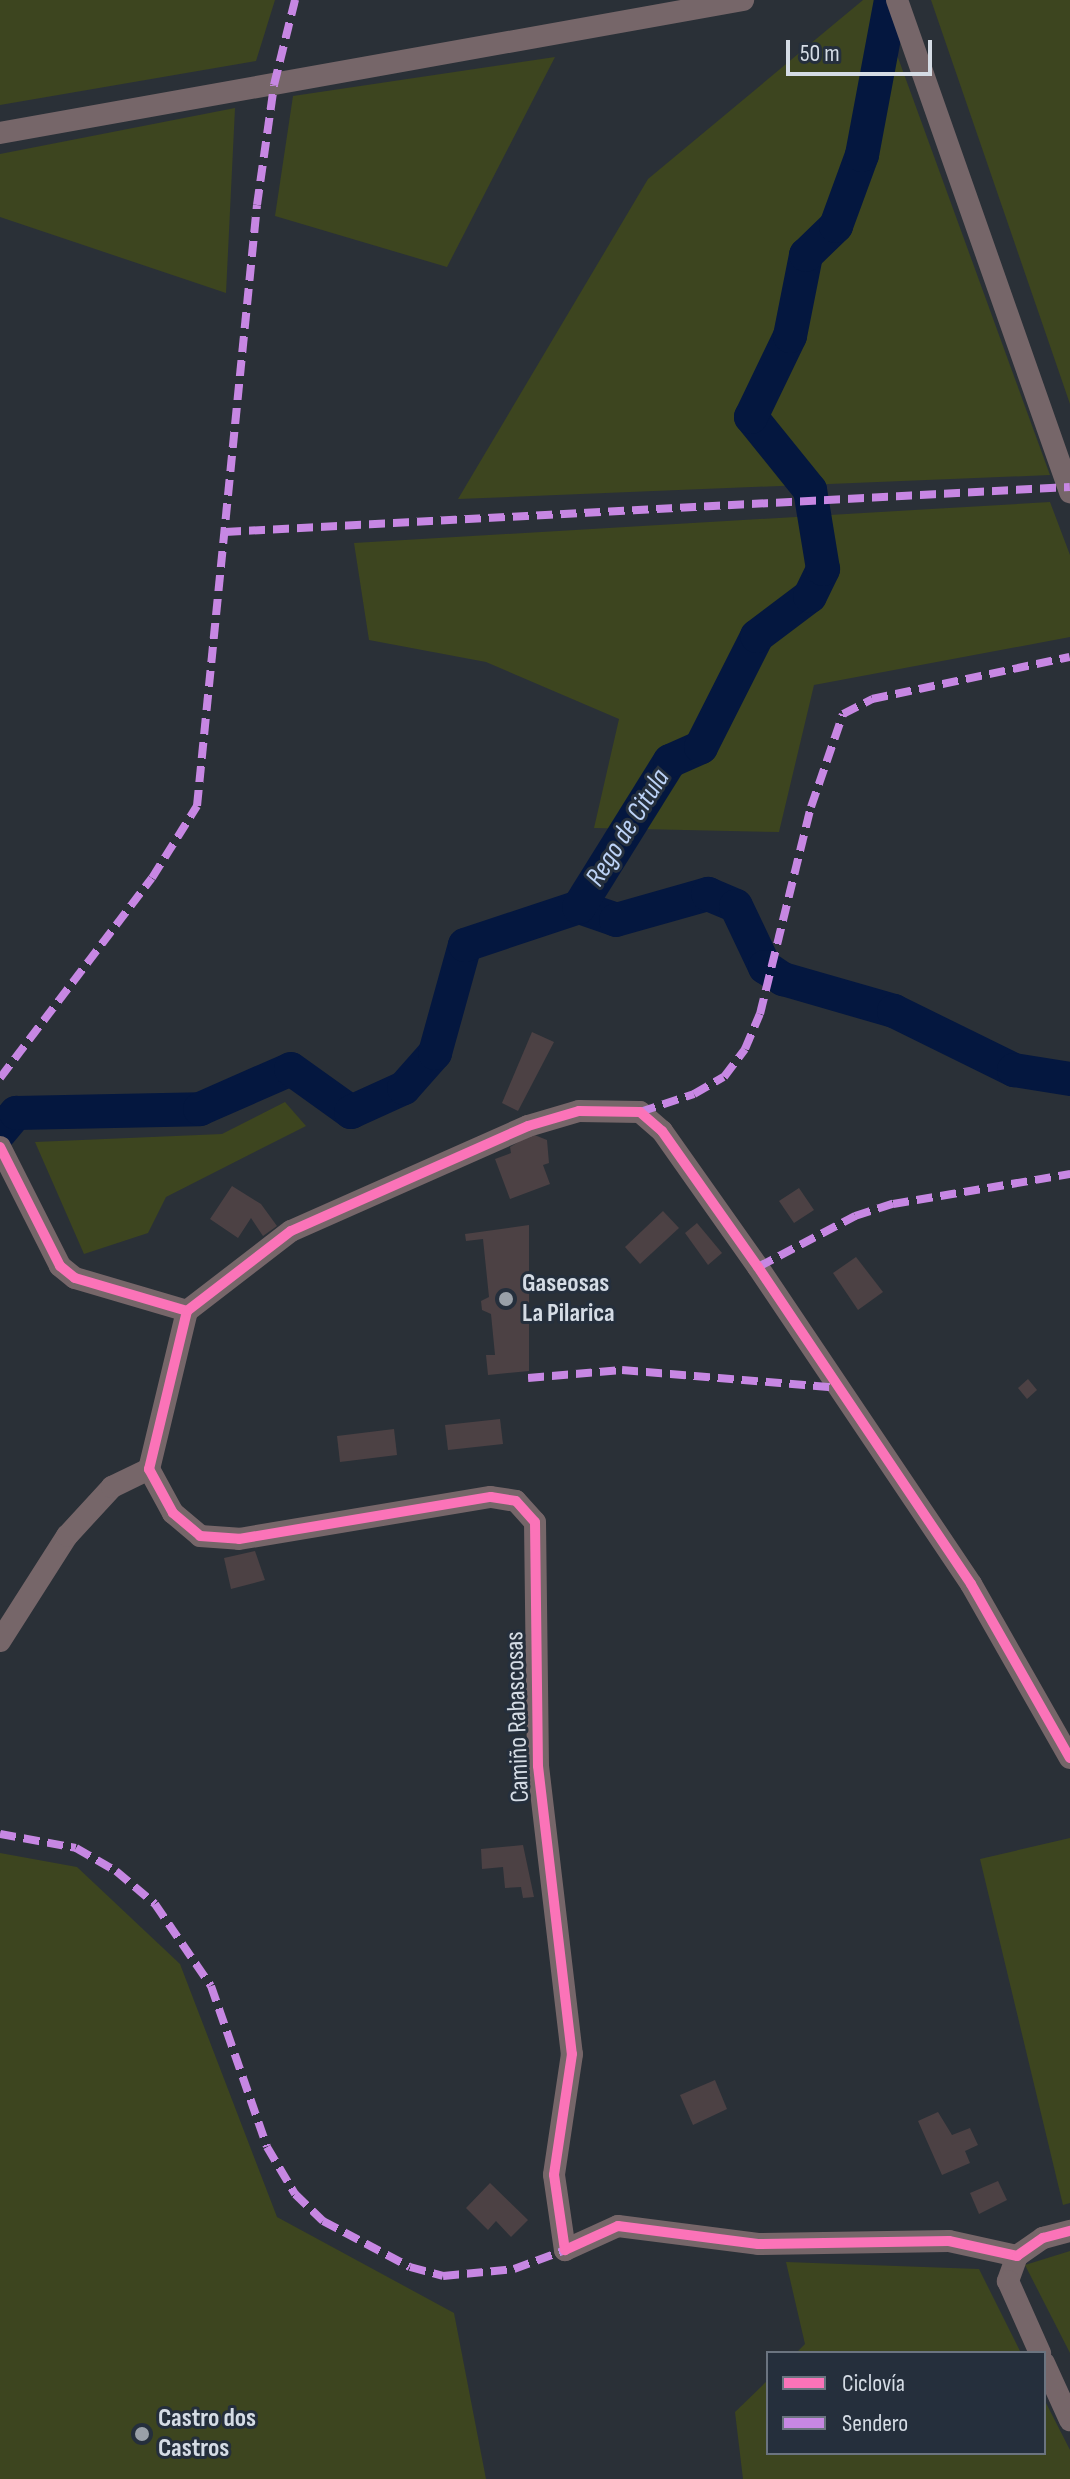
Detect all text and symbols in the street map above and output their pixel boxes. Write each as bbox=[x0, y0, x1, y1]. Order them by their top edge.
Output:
scale bar bbox=[790, 24, 936, 74]
text: 50 m bbox=[800, 39, 840, 68]
water label: Rego de Citula bbox=[579, 763, 677, 893]
place label: Gaseosas La Pilarica bbox=[522, 1268, 615, 1330]
marker: Gaseosas La Pilarica bbox=[497, 1290, 515, 1308]
street label: Camiño Rabascosas bbox=[499, 1631, 537, 1803]
legend bbox=[766, 2351, 1046, 2455]
text: Ciclovía bbox=[842, 2369, 905, 2398]
place label: Castro dos Castros bbox=[158, 2403, 256, 2464]
text: Sendero bbox=[842, 2409, 908, 2438]
marker: Castro dos Castros bbox=[133, 2425, 151, 2443]

